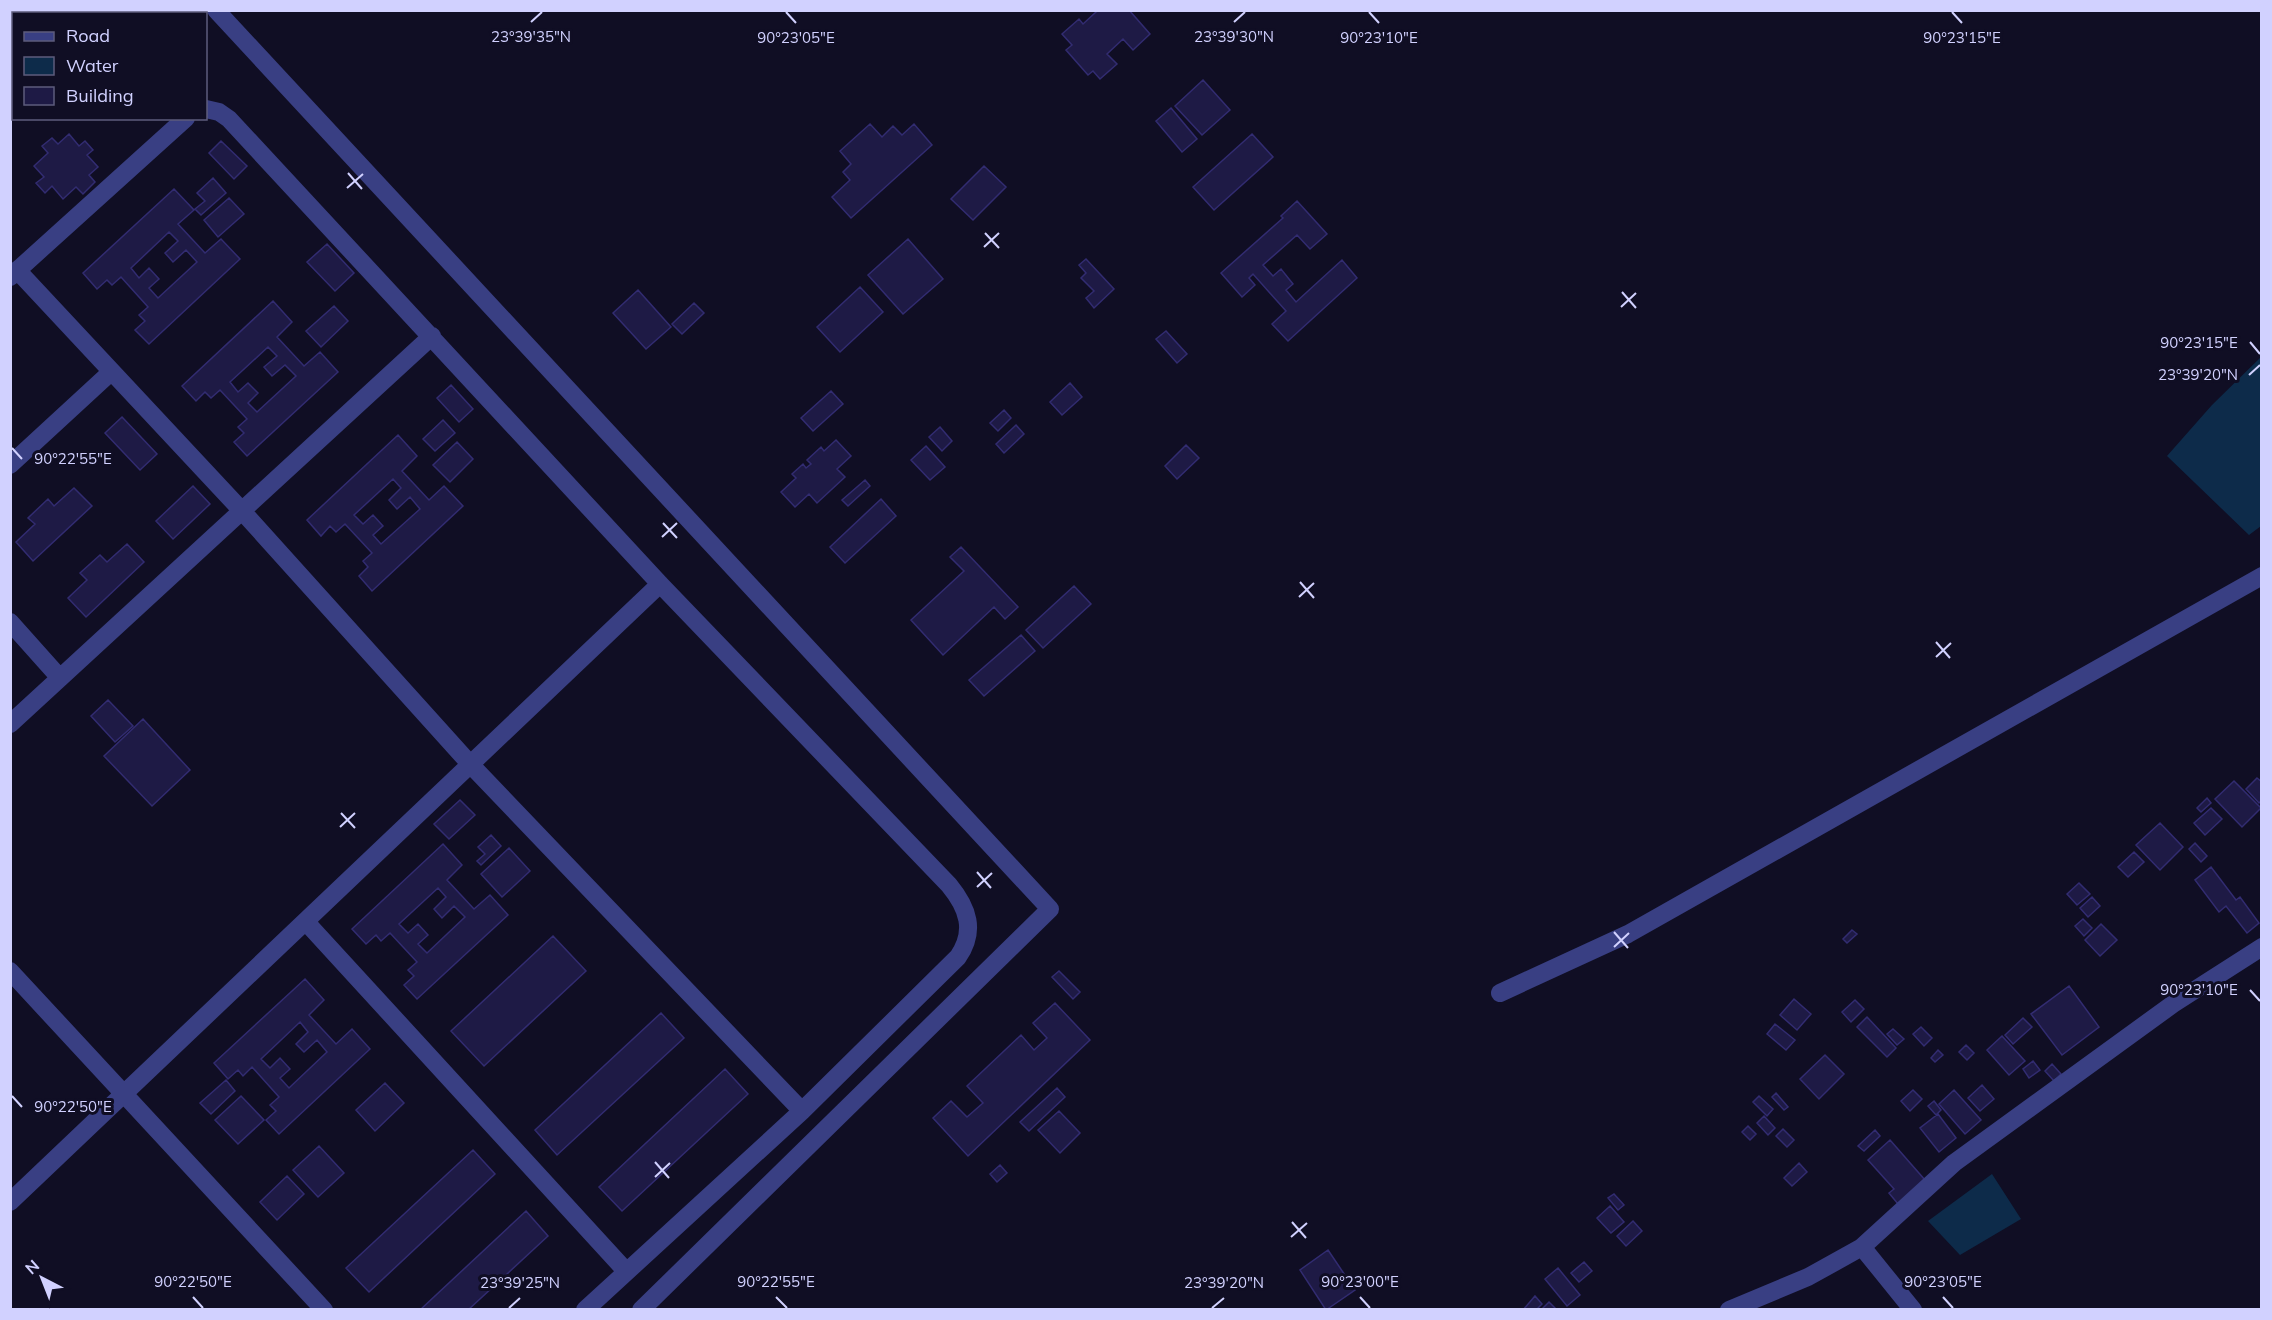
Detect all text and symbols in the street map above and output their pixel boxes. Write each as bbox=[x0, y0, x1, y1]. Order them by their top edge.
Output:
legend bbox=[12, 12, 207, 120]
text: Road bbox=[66, 24, 110, 47]
text: 23°39'35"N bbox=[491, 27, 571, 46]
text: 23°39'30"N bbox=[1194, 27, 1274, 46]
text: 90°23'05"E bbox=[757, 28, 835, 47]
text: 90°23'10"E bbox=[1340, 28, 1418, 47]
text: 90°23'15"E bbox=[1923, 28, 2001, 47]
text: Water bbox=[66, 54, 119, 77]
text: Building bbox=[66, 84, 134, 107]
text: 90°23'15"E bbox=[2160, 333, 2238, 352]
text: 23°39'20"N bbox=[2158, 365, 2238, 384]
text: 90°22'55"E bbox=[34, 449, 112, 468]
text: 90°23'10"E bbox=[2160, 980, 2238, 999]
text: 90°22'50"E bbox=[34, 1097, 112, 1116]
north arrow bbox=[12, 1248, 72, 1308]
text: N bbox=[21, 1255, 43, 1278]
text: 90°22'50"E bbox=[154, 1272, 232, 1291]
text: 90°22'55"E bbox=[737, 1272, 815, 1291]
text: 90°23'00"E bbox=[1321, 1272, 1399, 1291]
text: 90°23'05"E bbox=[1904, 1272, 1982, 1291]
text: 23°39'25"N bbox=[480, 1273, 560, 1292]
text: 23°39'20"N bbox=[1184, 1273, 1264, 1292]

